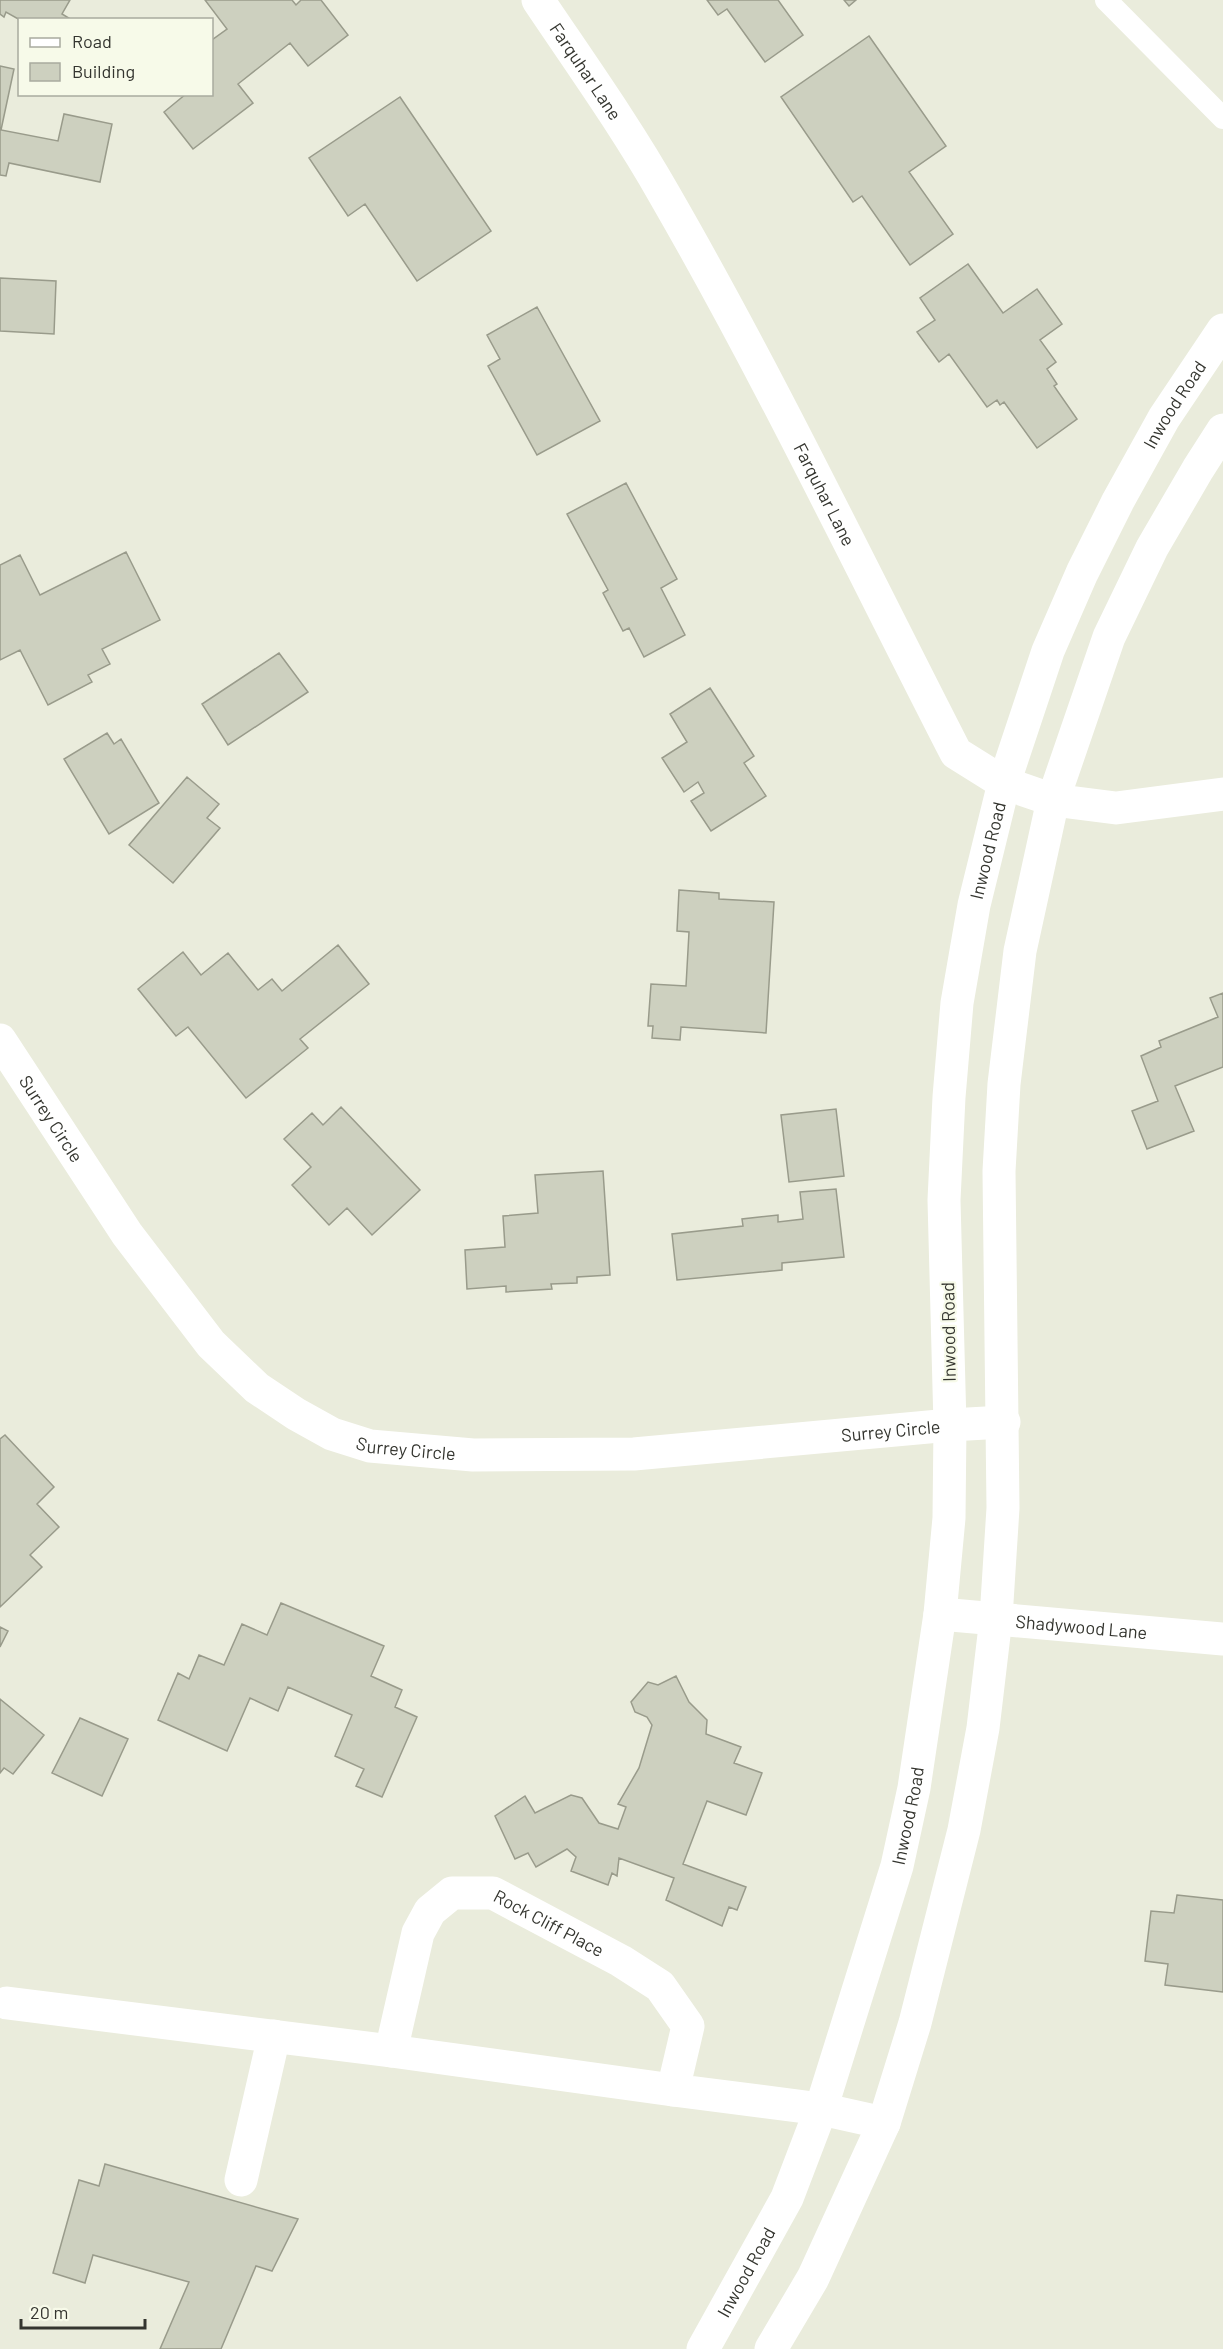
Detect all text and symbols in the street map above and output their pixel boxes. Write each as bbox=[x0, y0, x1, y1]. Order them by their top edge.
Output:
legend bbox=[18, 18, 213, 96]
street label: Farquhar Lane bbox=[546, 18, 627, 124]
text: Road bbox=[72, 30, 112, 52]
text: Building bbox=[72, 60, 135, 82]
street label: Inwood Road bbox=[1138, 356, 1210, 452]
street label: Farquhar Lane bbox=[789, 439, 860, 549]
street label: Inwood Road bbox=[965, 799, 1010, 902]
street label: Surrey Circle bbox=[15, 1071, 88, 1166]
street label: Inwood Road bbox=[936, 1282, 960, 1382]
street label: Surrey Circle bbox=[840, 1415, 941, 1446]
street label: Surrey Circle bbox=[354, 1431, 457, 1464]
street label: Shadywood Lane bbox=[1015, 1610, 1148, 1643]
street label: Inwood Road bbox=[887, 1765, 928, 1867]
street label: Rock Cliff Place bbox=[490, 1884, 608, 1961]
street label: Inwood Road bbox=[712, 2223, 780, 2321]
scale bar bbox=[21, 2292, 146, 2330]
text: 20 m bbox=[30, 2301, 68, 2323]

